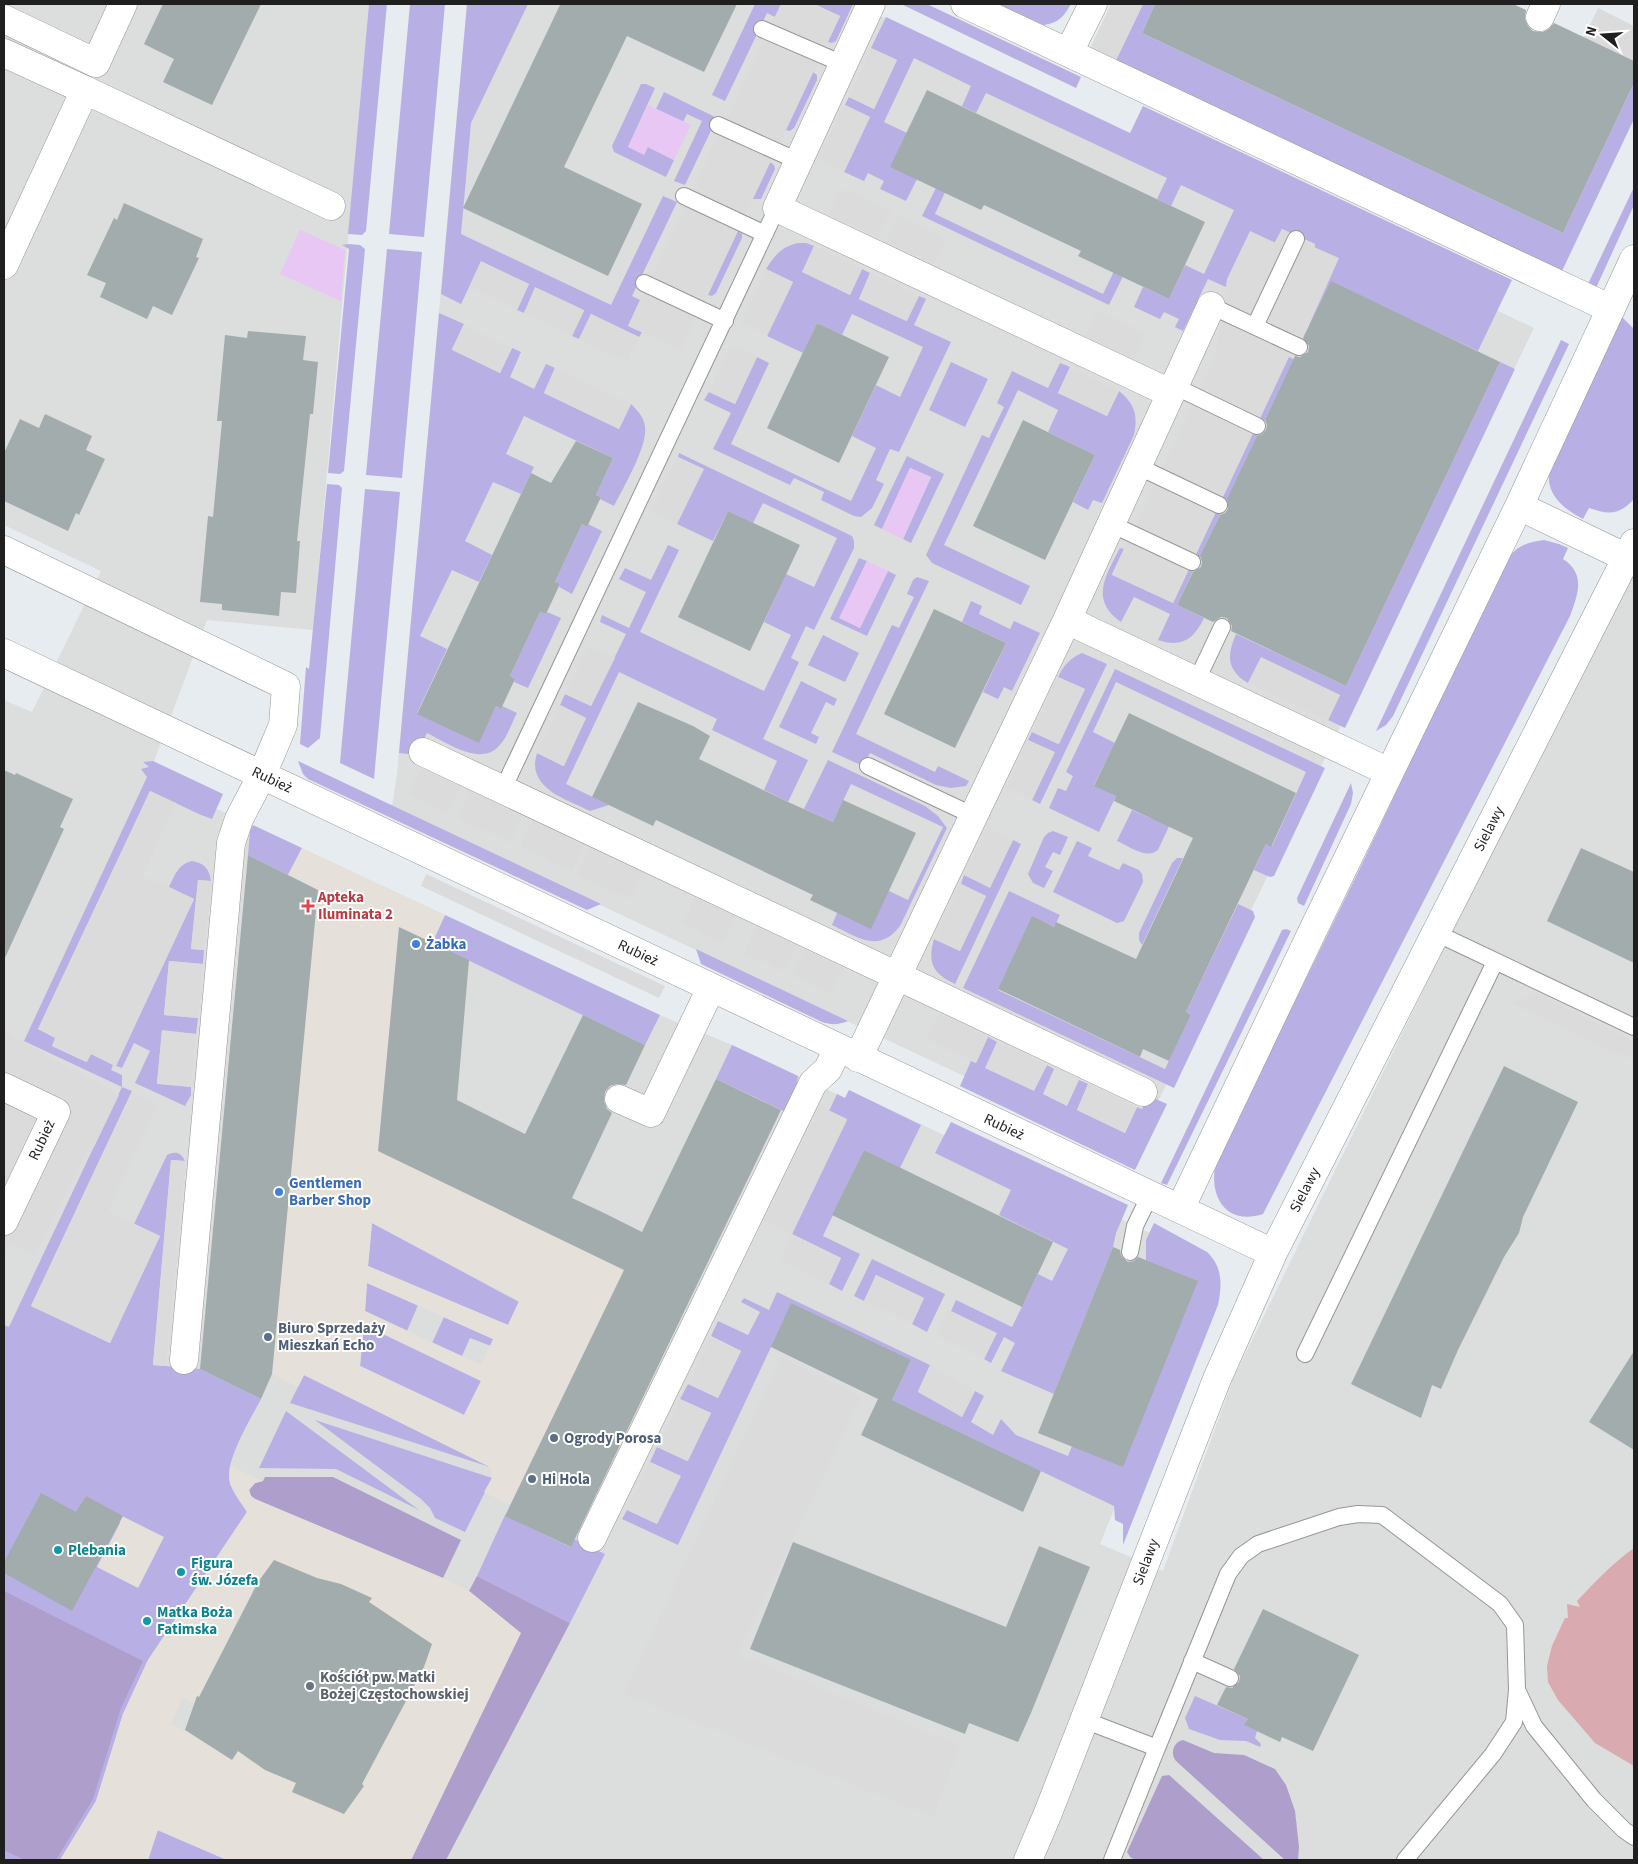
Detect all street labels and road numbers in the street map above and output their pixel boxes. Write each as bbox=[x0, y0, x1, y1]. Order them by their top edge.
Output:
street label: Rubież bbox=[248, 762, 296, 798]
street label: Sielawy bbox=[1469, 803, 1509, 855]
street label: Rubież bbox=[614, 935, 662, 971]
street label: Rubież bbox=[980, 1109, 1028, 1145]
street label: Rubież bbox=[24, 1116, 60, 1164]
street label: Sielawy bbox=[1285, 1164, 1325, 1216]
street label: Sielawy bbox=[1128, 1536, 1164, 1588]

